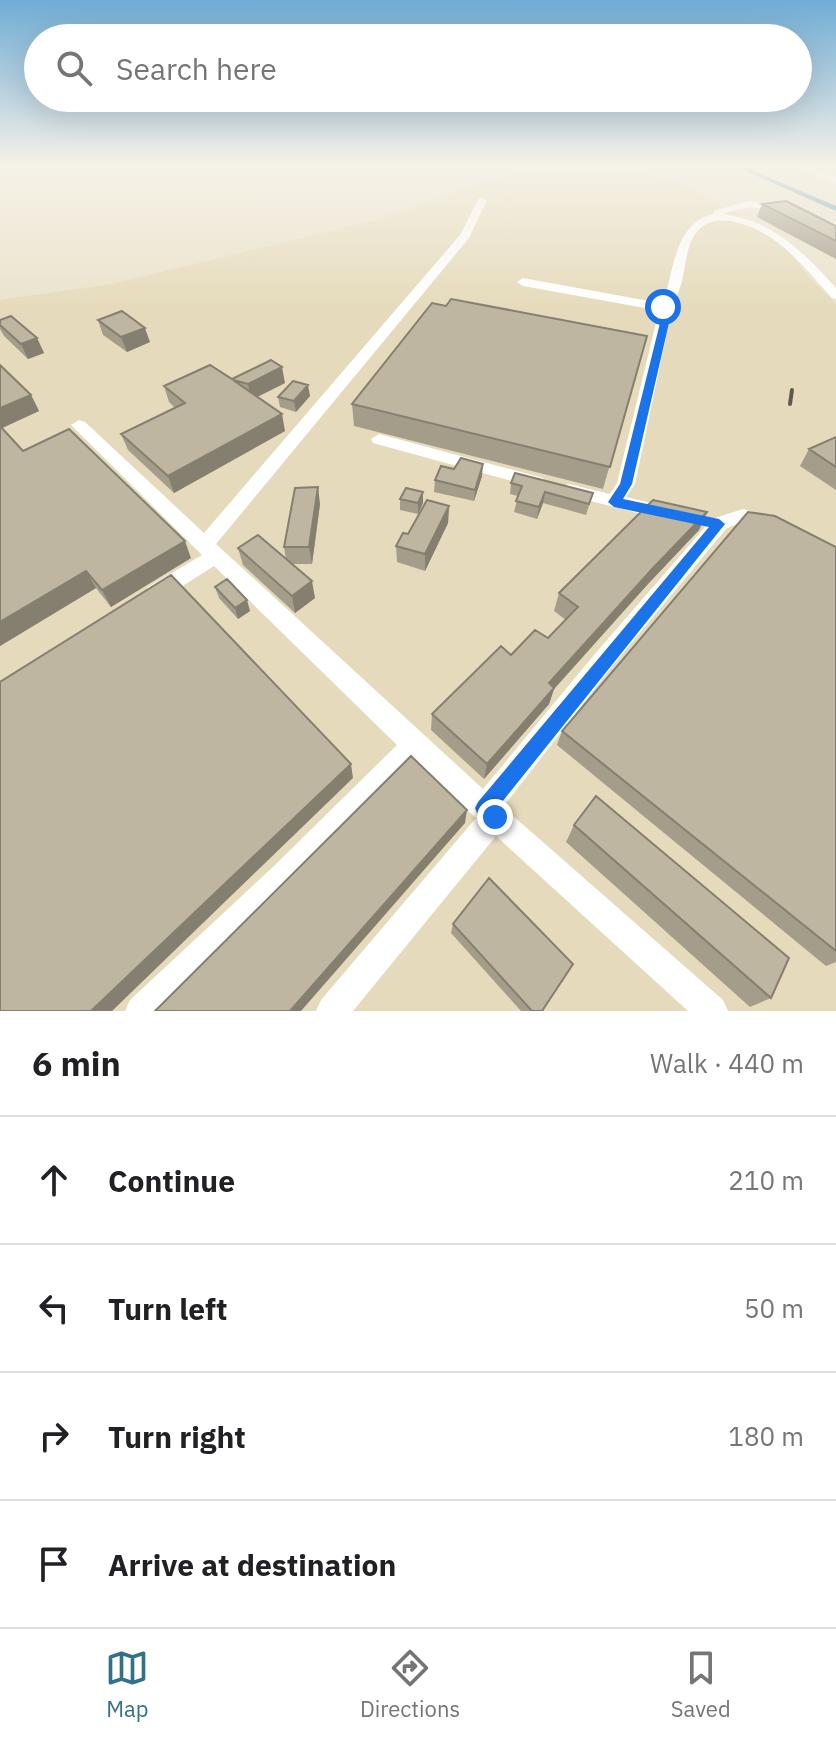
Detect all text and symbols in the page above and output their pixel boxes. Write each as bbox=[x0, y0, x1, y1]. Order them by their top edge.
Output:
search box bbox=[24, 24, 812, 112]
icon: search bbox=[52, 46, 96, 90]
text: Search here bbox=[116, 49, 277, 88]
route start bbox=[645, 289, 681, 325]
route end bbox=[477, 799, 513, 835]
text: 6 min bbox=[32, 1041, 121, 1085]
text: Walk · 440 m bbox=[650, 1046, 804, 1080]
icon: ahead bbox=[32, 1158, 76, 1202]
text: Continue bbox=[108, 1161, 235, 1200]
text: 210 m bbox=[728, 1163, 804, 1197]
icon: left bbox=[32, 1286, 76, 1330]
text: Turn left bbox=[108, 1289, 227, 1328]
text: 50 m bbox=[744, 1291, 804, 1325]
icon: right bbox=[32, 1414, 76, 1458]
text: Turn right bbox=[108, 1417, 246, 1456]
text: 180 m bbox=[728, 1419, 804, 1453]
icon: arrive bbox=[32, 1542, 76, 1586]
text: Arrive at destination bbox=[108, 1545, 396, 1584]
tab: Map bbox=[105, 1646, 149, 1723]
tab: Directions bbox=[360, 1646, 460, 1723]
tab: Saved bbox=[671, 1646, 731, 1723]

